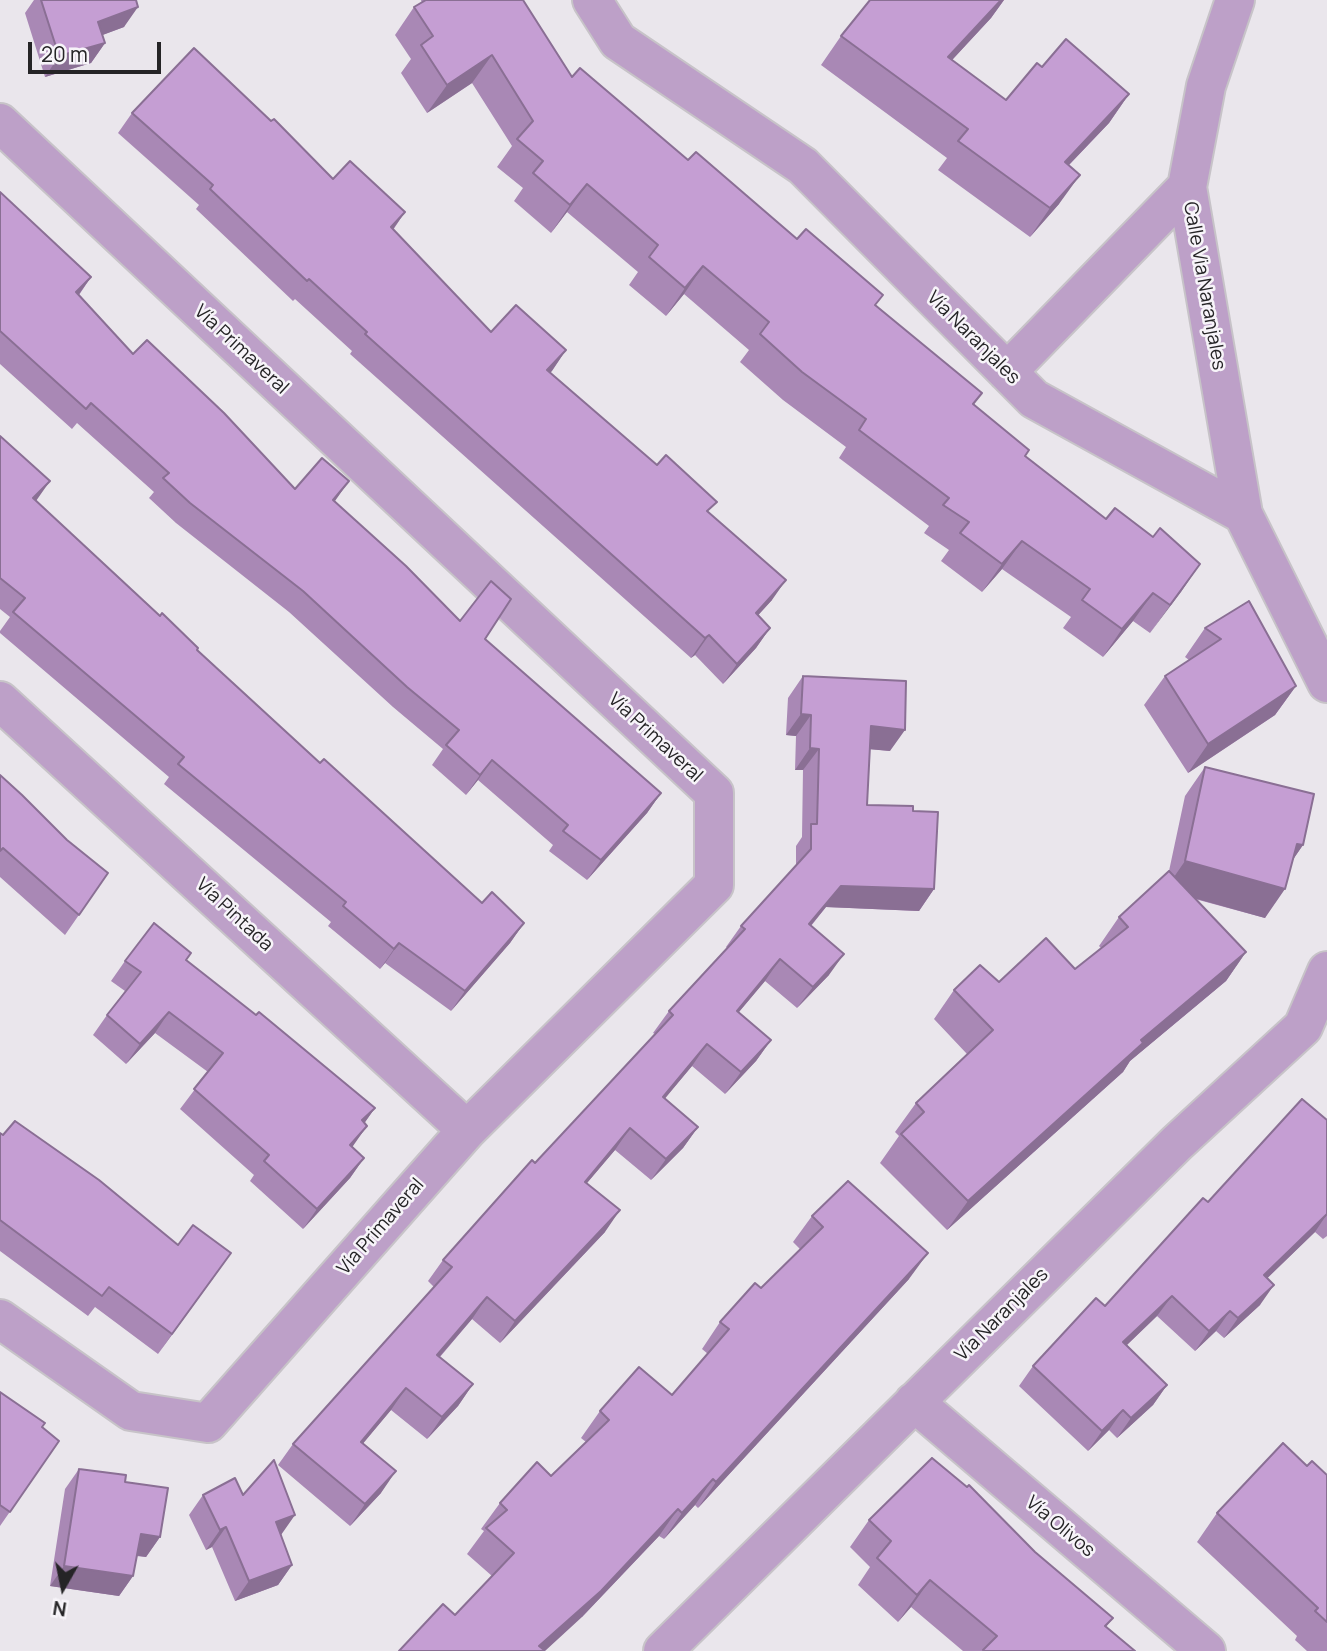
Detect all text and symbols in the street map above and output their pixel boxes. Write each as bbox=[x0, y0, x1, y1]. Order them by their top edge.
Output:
scale bar bbox=[32, 28, 164, 72]
text: 20 m bbox=[41, 40, 88, 68]
street label: Calle Via Naranjales bbox=[1178, 200, 1230, 372]
street label: Vía Naranjales bbox=[922, 287, 1024, 389]
street label: Vía Primaveral bbox=[189, 300, 293, 400]
street label: Vía Primaveral bbox=[603, 688, 707, 788]
street label: Vía Pintada bbox=[191, 874, 277, 956]
street label: Vía Primaveral bbox=[333, 1174, 429, 1280]
street label: Vía Naranjales bbox=[951, 1264, 1053, 1366]
street label: Vía Olivos bbox=[1021, 1492, 1099, 1562]
north arrow bbox=[28, 1553, 98, 1623]
text: N bbox=[51, 1595, 68, 1623]

